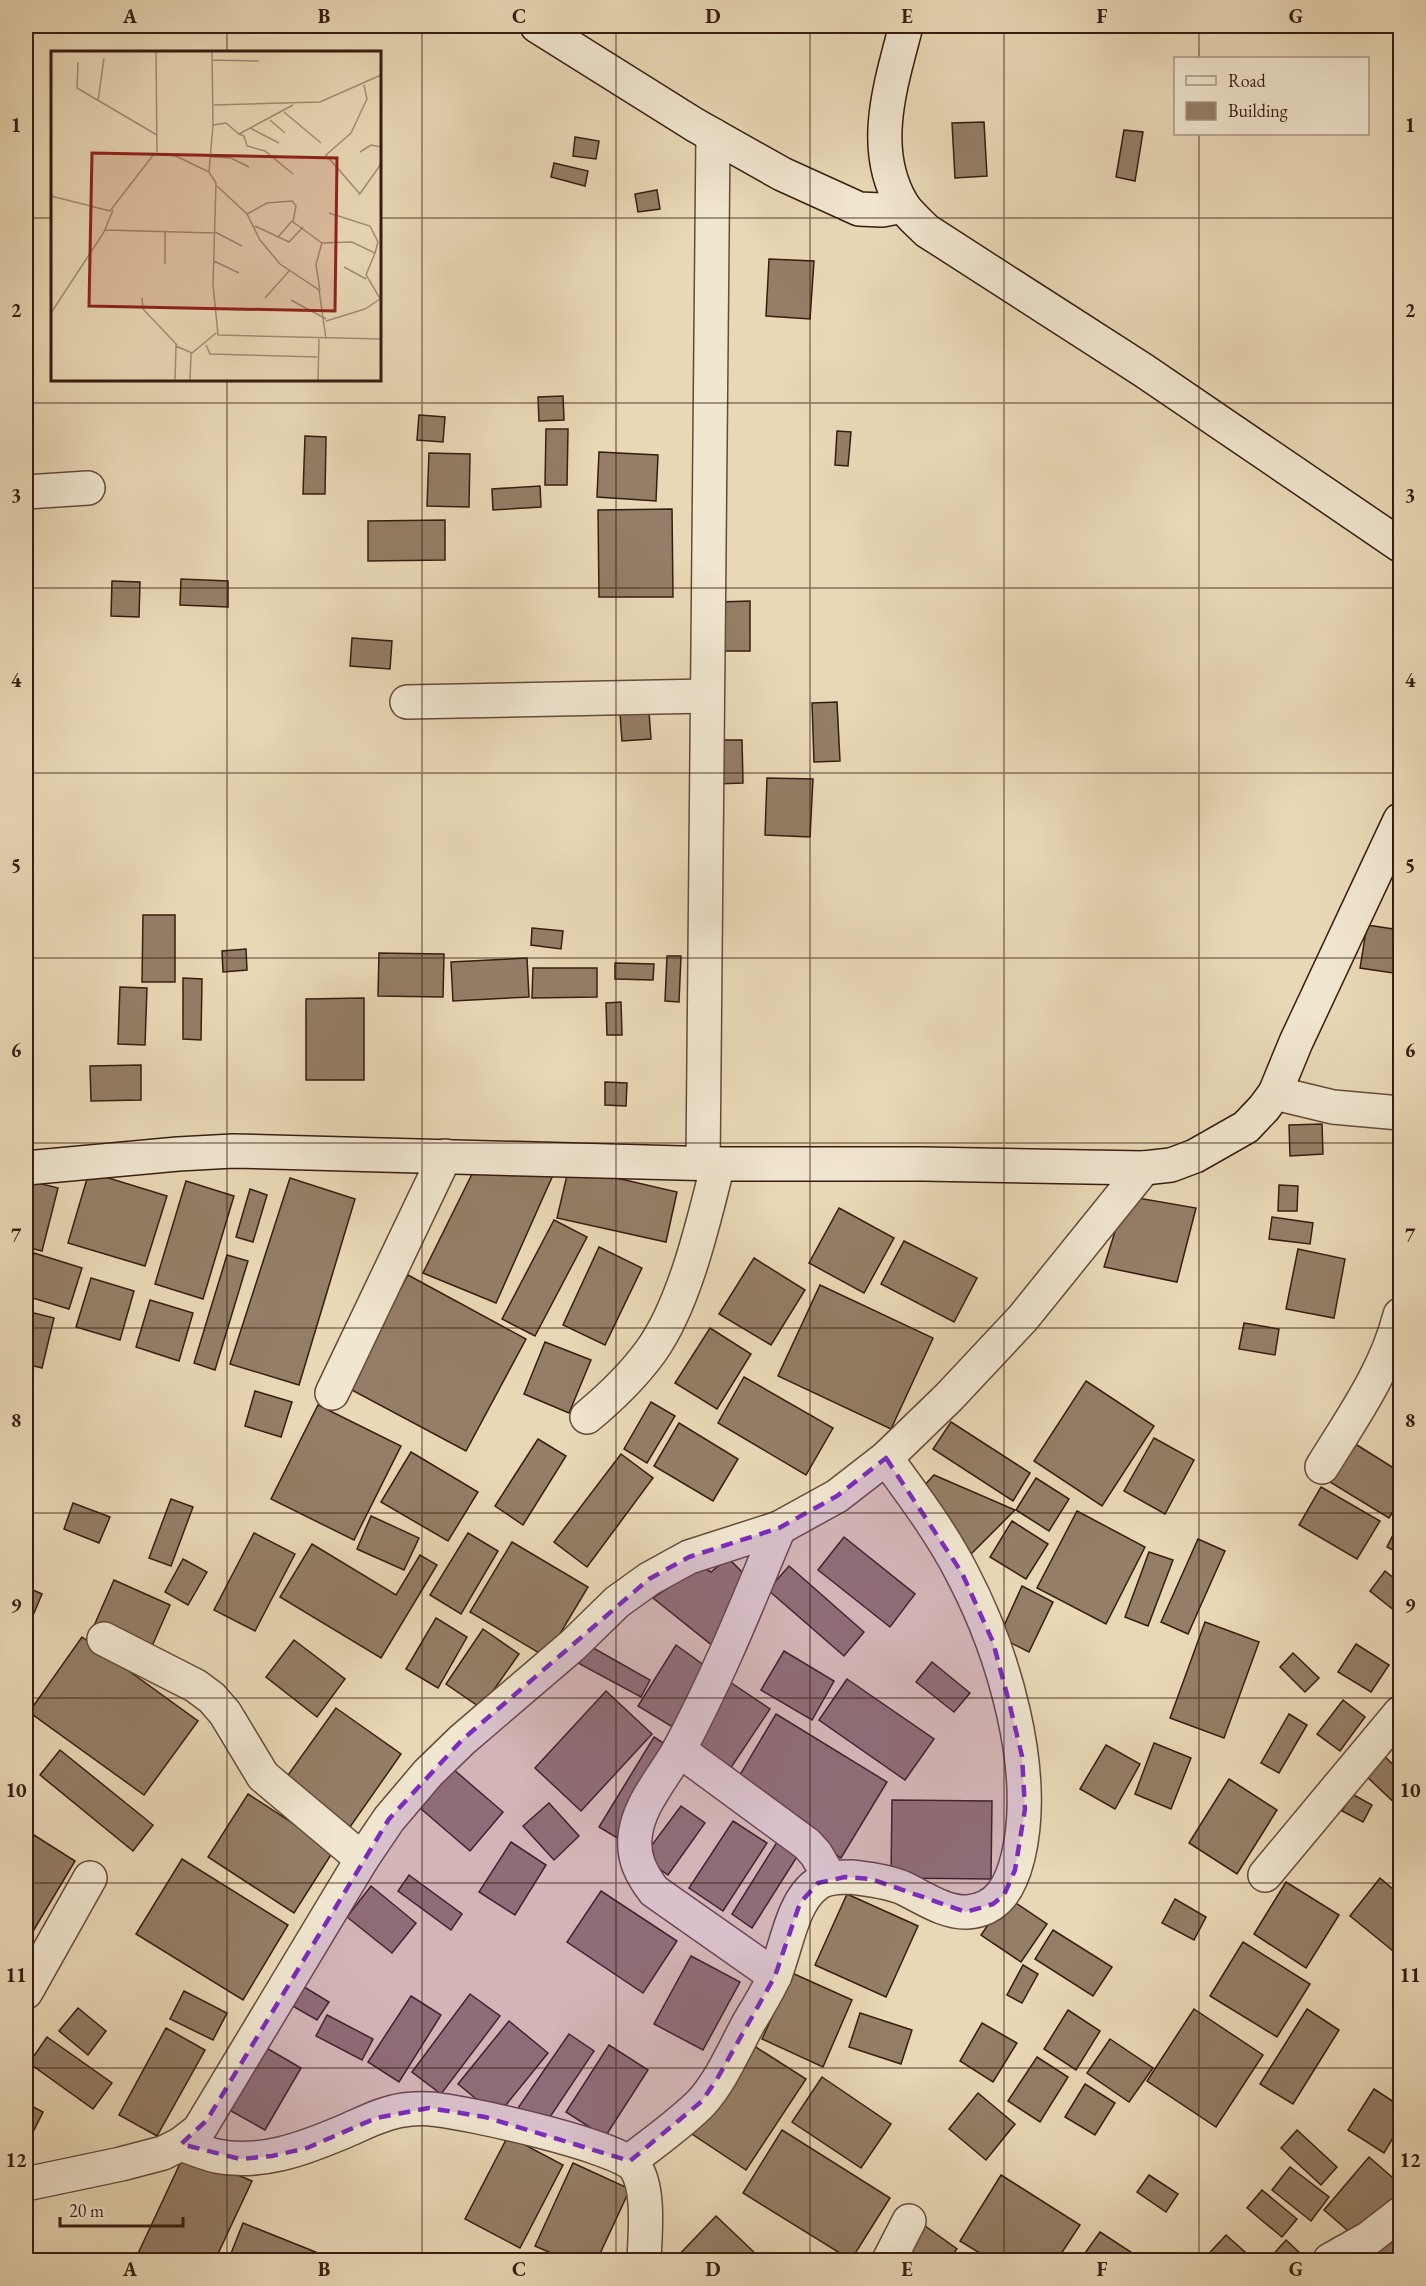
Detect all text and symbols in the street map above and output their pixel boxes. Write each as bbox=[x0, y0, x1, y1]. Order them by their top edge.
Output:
text: A bbox=[122, 3, 138, 29]
text: B bbox=[318, 3, 330, 29]
text: C bbox=[512, 3, 526, 29]
text: D bbox=[705, 3, 721, 29]
text: E bbox=[901, 3, 913, 29]
text: F bbox=[1097, 3, 1108, 29]
text: G bbox=[1289, 3, 1303, 29]
inset map bbox=[51, 51, 381, 381]
legend bbox=[1174, 57, 1369, 135]
text: Road bbox=[1228, 69, 1267, 92]
text: Building bbox=[1228, 99, 1288, 122]
text: 1 bbox=[11, 112, 21, 138]
text: 1 bbox=[1405, 112, 1415, 138]
text: 2 bbox=[11, 297, 22, 323]
text: 2 bbox=[1405, 297, 1416, 323]
text: 3 bbox=[11, 482, 21, 508]
text: 3 bbox=[1405, 482, 1415, 508]
text: 4 bbox=[11, 667, 22, 693]
text: 4 bbox=[1405, 667, 1416, 693]
text: 5 bbox=[11, 852, 21, 878]
text: 5 bbox=[1405, 852, 1415, 878]
text: 6 bbox=[11, 1037, 22, 1063]
text: 6 bbox=[1405, 1037, 1416, 1063]
text: 7 bbox=[11, 1222, 22, 1248]
text: 7 bbox=[1405, 1222, 1416, 1248]
text: 8 bbox=[11, 1407, 21, 1433]
text: 8 bbox=[1405, 1407, 1415, 1433]
text: 9 bbox=[11, 1592, 22, 1618]
text: 9 bbox=[1405, 1592, 1416, 1618]
text: 10 bbox=[5, 1777, 27, 1803]
text: 10 bbox=[1399, 1777, 1421, 1803]
text: 11 bbox=[5, 1962, 27, 1988]
text: 11 bbox=[1399, 1962, 1421, 1988]
text: 12 bbox=[5, 2147, 27, 2173]
text: 12 bbox=[1399, 2147, 1421, 2173]
scale bar bbox=[60, 2190, 183, 2228]
text: 20 m bbox=[69, 2199, 104, 2222]
text: A bbox=[122, 2256, 138, 2282]
text: B bbox=[318, 2256, 330, 2282]
text: C bbox=[512, 2256, 526, 2282]
text: D bbox=[705, 2256, 721, 2282]
text: E bbox=[901, 2256, 913, 2282]
text: F bbox=[1097, 2256, 1108, 2282]
text: G bbox=[1289, 2256, 1303, 2282]

